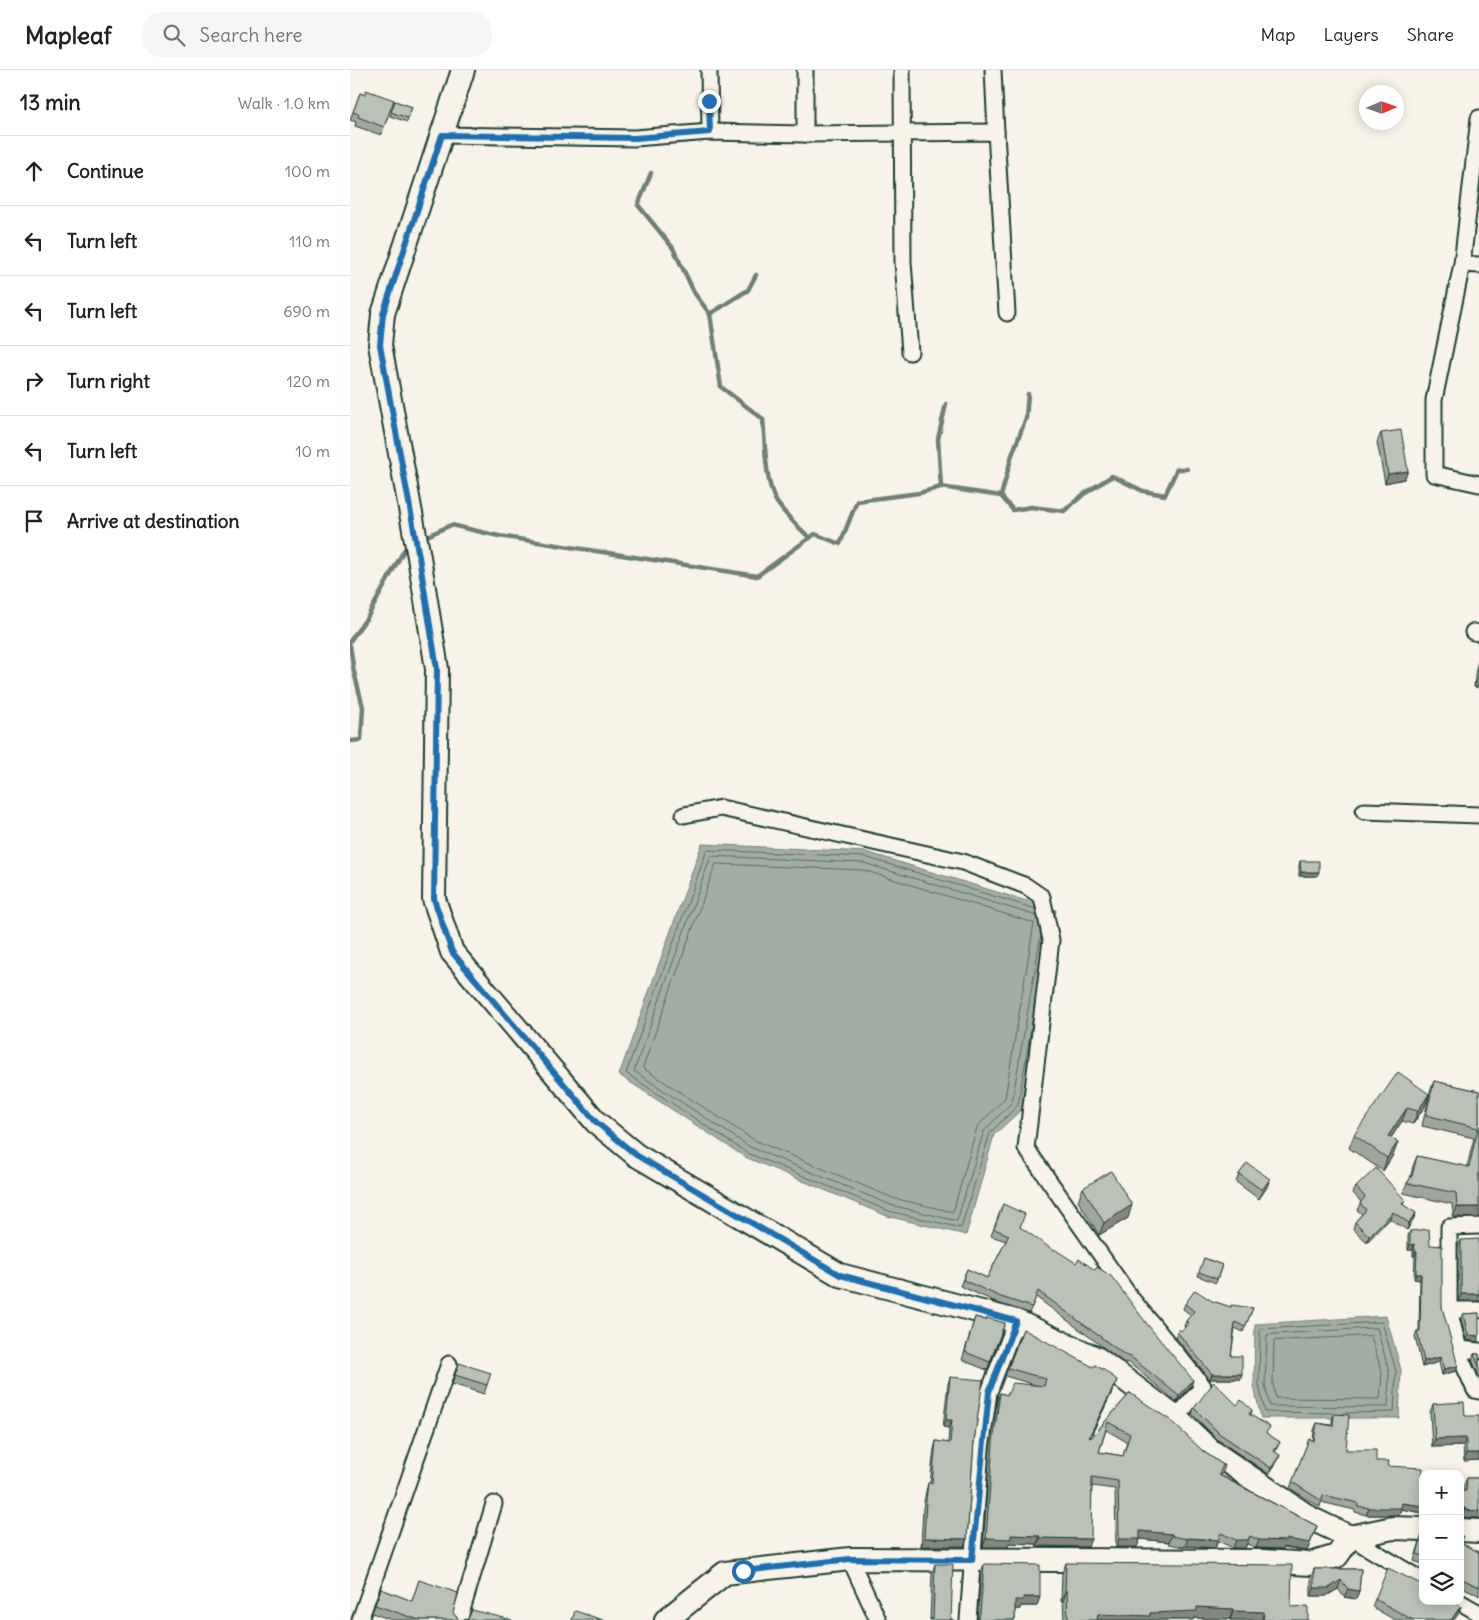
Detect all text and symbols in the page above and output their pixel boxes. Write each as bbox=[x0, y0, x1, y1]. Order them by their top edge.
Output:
search box bbox=[142, 12, 492, 57]
text: Mapleaf bbox=[25, 20, 112, 50]
icon: search bbox=[160, 21, 188, 49]
text: Search here bbox=[200, 23, 303, 47]
text: Map bbox=[1260, 23, 1295, 46]
text: Layers bbox=[1323, 23, 1379, 46]
text: Share bbox=[1407, 23, 1454, 46]
north arrow bbox=[1359, 85, 1404, 130]
text: 13 min bbox=[20, 89, 81, 116]
route end bbox=[698, 90, 721, 113]
text: Walk · 1.0 km bbox=[238, 93, 330, 113]
icon: ahead bbox=[20, 157, 48, 185]
text: Continue bbox=[67, 159, 144, 183]
text: 100 m bbox=[285, 161, 330, 181]
icon: left bbox=[20, 227, 48, 255]
text: Turn left bbox=[67, 229, 137, 253]
text: 110 m bbox=[289, 231, 330, 251]
icon: left bbox=[20, 297, 48, 325]
text: Turn left bbox=[67, 299, 137, 323]
text: 690 m bbox=[283, 301, 330, 321]
icon: right bbox=[20, 367, 48, 395]
text: Turn right bbox=[67, 369, 150, 393]
text: 120 m bbox=[287, 371, 330, 391]
icon: left bbox=[20, 437, 48, 465]
text: Turn left bbox=[67, 439, 137, 463]
text: 10 m bbox=[295, 441, 330, 461]
icon: arrive bbox=[20, 507, 48, 535]
text: Arrive at destination bbox=[67, 509, 240, 533]
map controls bbox=[1419, 1470, 1464, 1605]
button: + bbox=[1419, 1470, 1464, 1515]
button: − bbox=[1419, 1515, 1464, 1560]
route start bbox=[732, 1560, 755, 1583]
button: layers bbox=[1419, 1560, 1464, 1605]

